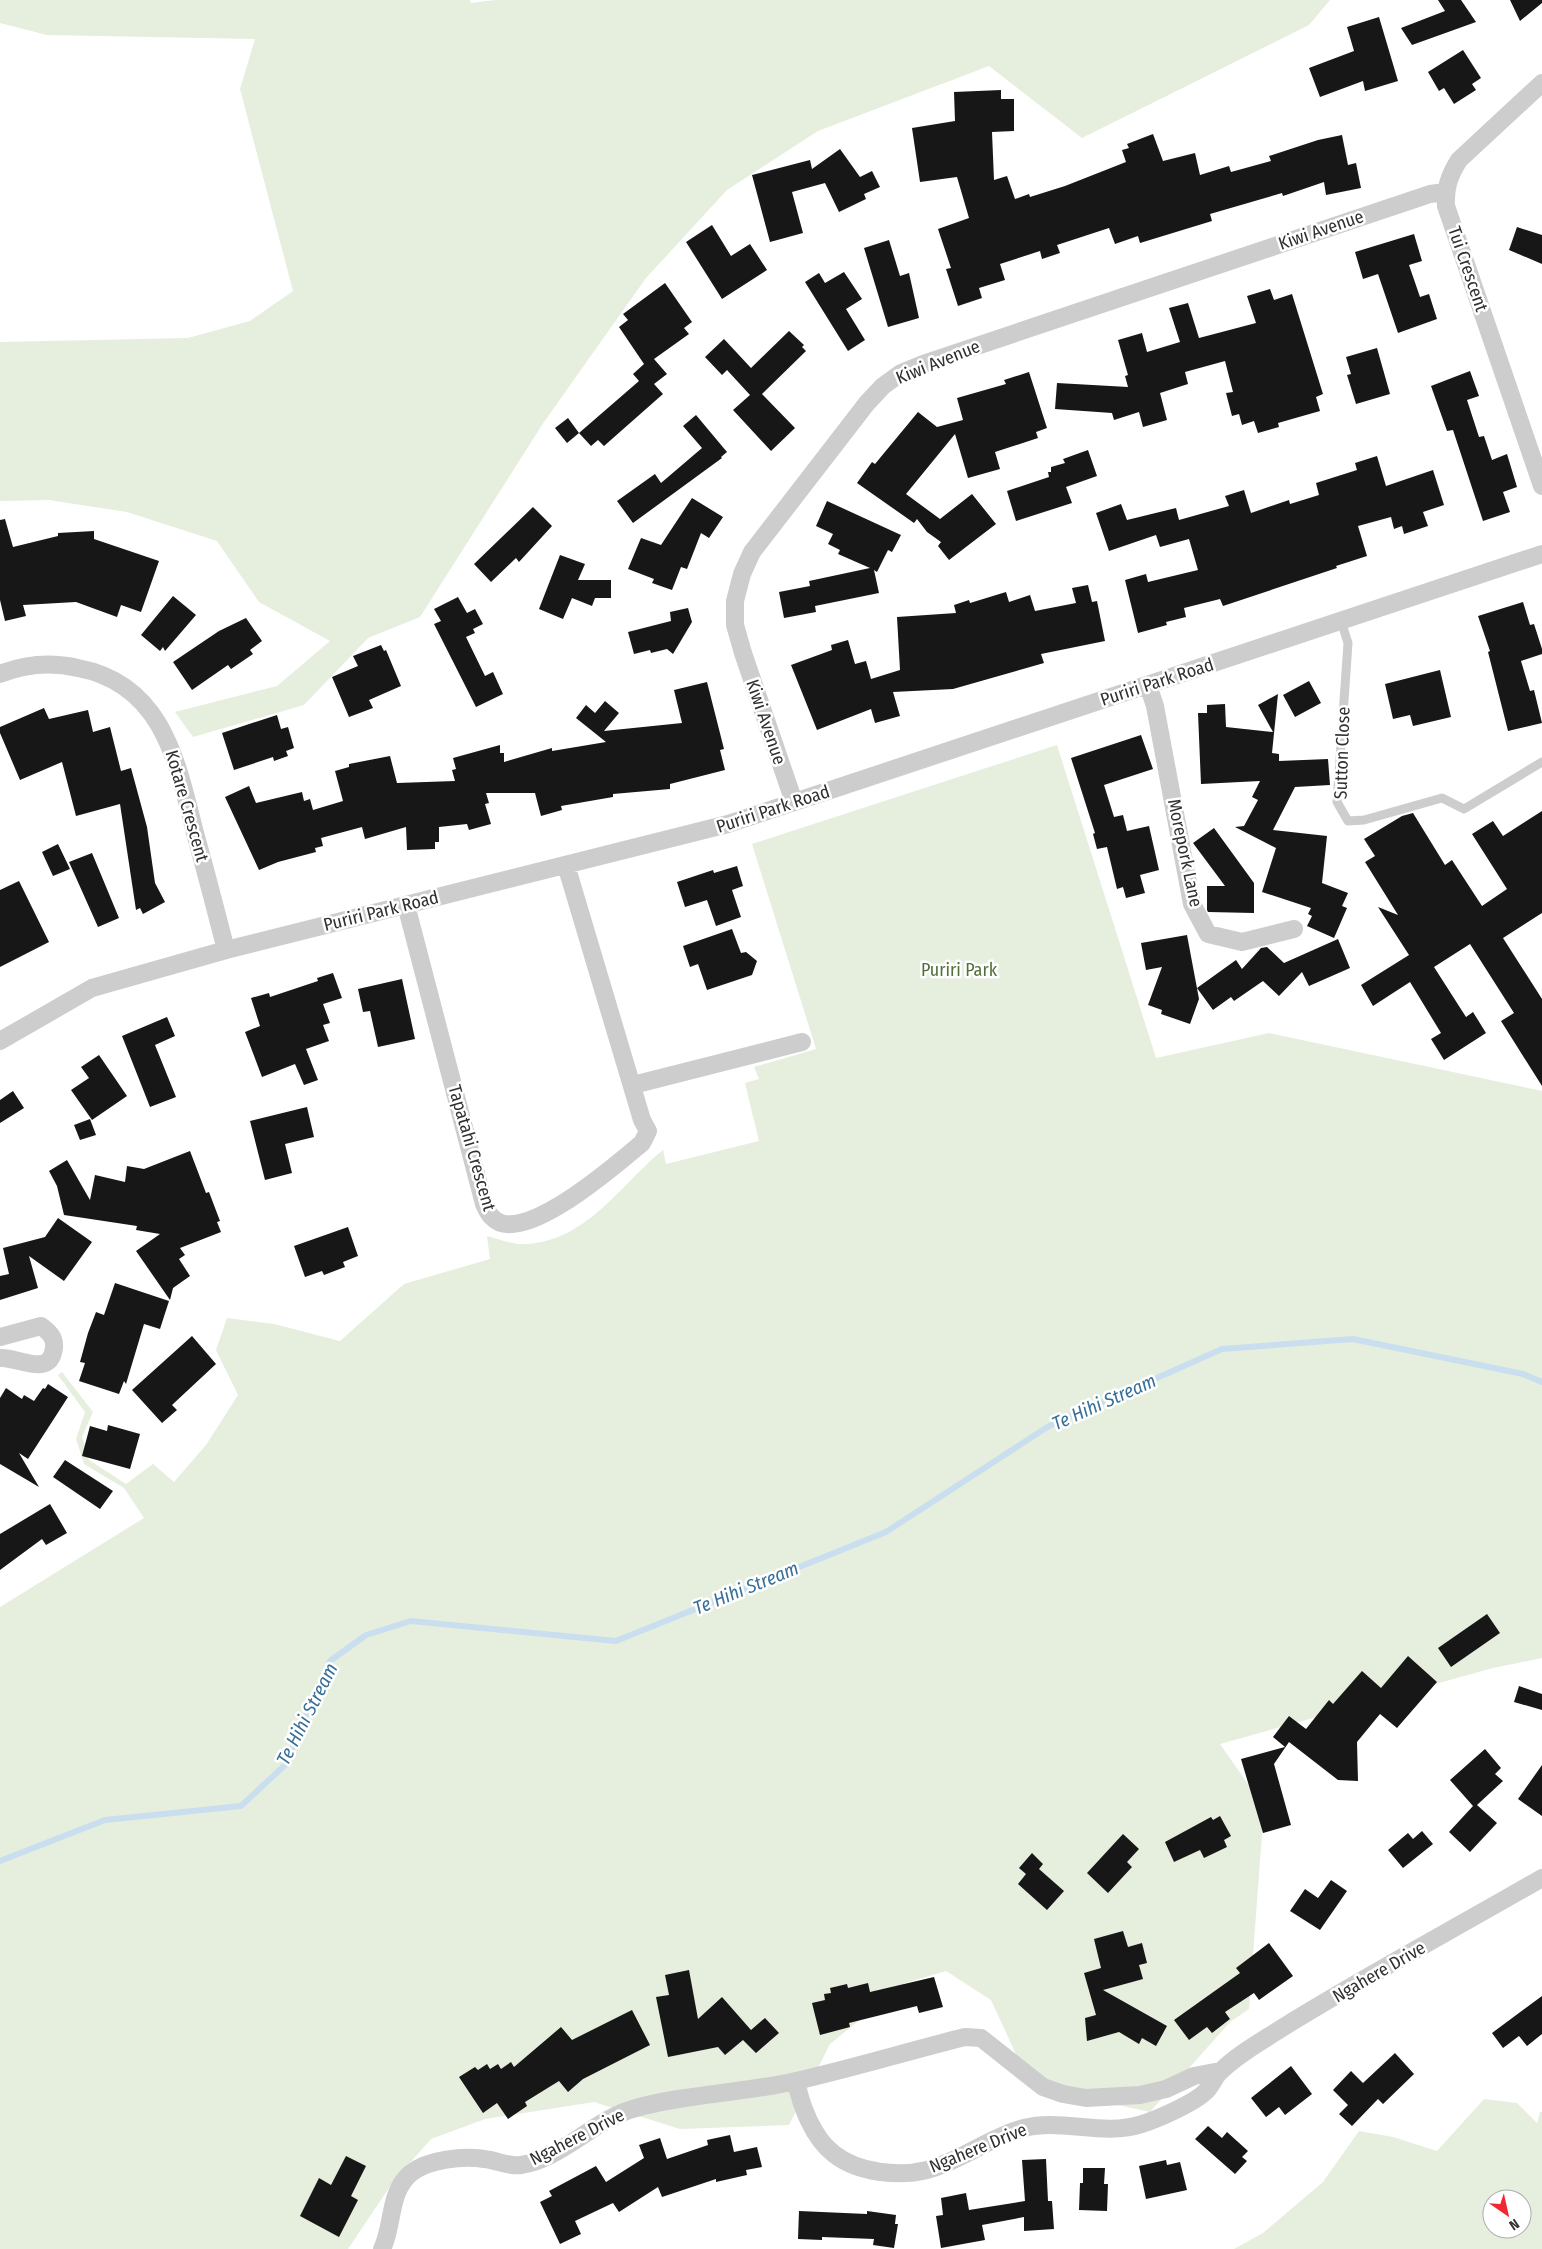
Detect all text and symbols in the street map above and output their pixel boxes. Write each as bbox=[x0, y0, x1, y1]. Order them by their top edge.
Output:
street label: Kiwi Avenue bbox=[1275, 205, 1367, 255]
street label: Tui Crescent bbox=[1443, 224, 1493, 315]
street label: Kiwi Avenue bbox=[893, 335, 983, 389]
street label: Puriri Park Road bbox=[1098, 653, 1216, 711]
street label: Kiwi Avenue bbox=[741, 676, 791, 768]
street label: Sutton Close bbox=[1329, 706, 1355, 800]
street label: Kotare Crescent bbox=[161, 748, 213, 864]
street label: Puriri Park Road bbox=[714, 780, 832, 838]
street label: Morepork Lane bbox=[1163, 797, 1207, 909]
street label: Puriri Park Road bbox=[321, 886, 441, 936]
park label: Puriri Park bbox=[921, 959, 998, 981]
street label: Tapatahi Crescent bbox=[443, 1082, 501, 1214]
water label: Te Hihi Stream bbox=[1048, 1369, 1160, 1435]
water label: Te Hihi Stream bbox=[690, 1556, 802, 1620]
water label: Te Hihi Stream bbox=[271, 1659, 343, 1769]
street label: Ngahere Drive bbox=[1329, 1937, 1429, 2007]
street label: Ngahere Drive bbox=[526, 2104, 628, 2170]
street label: Ngahere Drive bbox=[926, 2118, 1030, 2178]
north arrow bbox=[1482, 2189, 1532, 2239]
text: N bbox=[1506, 2215, 1522, 2234]

